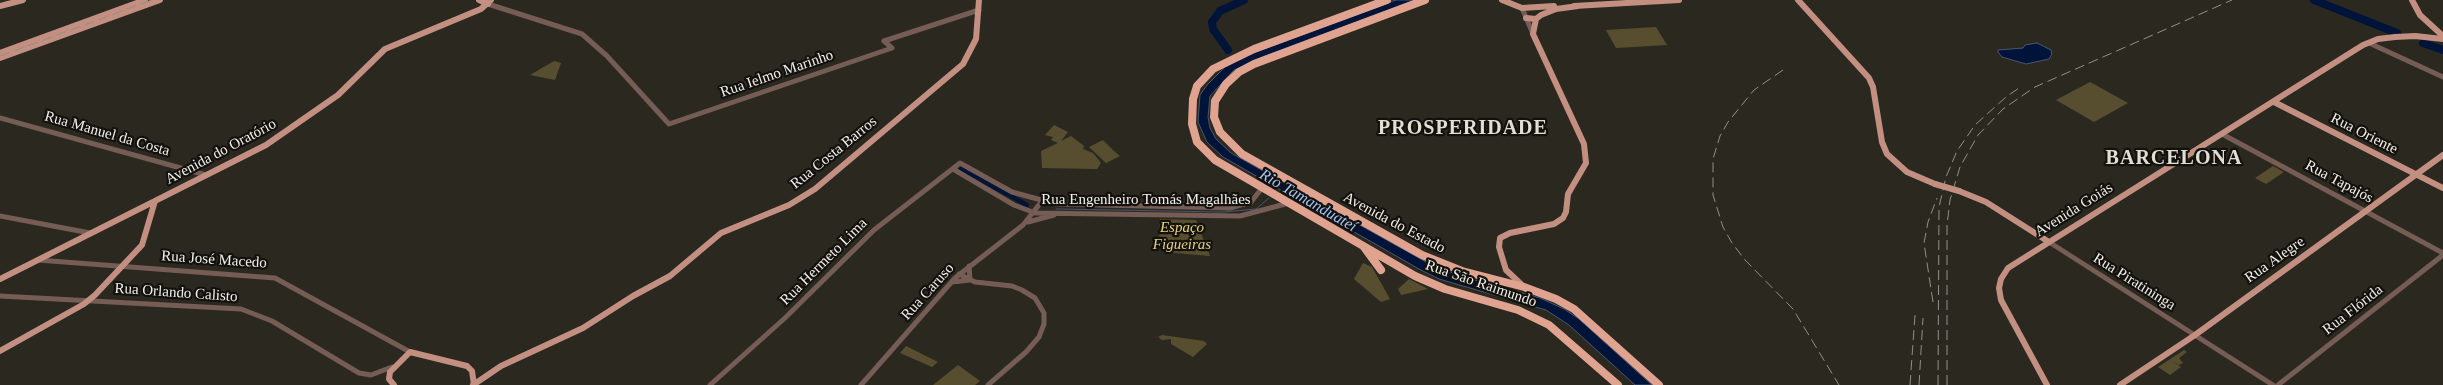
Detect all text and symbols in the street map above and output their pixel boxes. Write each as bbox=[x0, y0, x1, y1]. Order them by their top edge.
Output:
street label: Rua Ielmo Marinho bbox=[718, 46, 836, 102]
street label: Rua Manuel da Costa bbox=[42, 107, 172, 161]
street label: Rua Oriente bbox=[2327, 109, 2401, 159]
street label: Rua Costa Barros bbox=[787, 113, 881, 193]
street label: Avenida do Oratório bbox=[162, 115, 280, 189]
district label: PROSPERIDADE bbox=[1377, 117, 1549, 141]
district label: BARCELONA bbox=[2104, 147, 2244, 171]
street label: Rua Tapajós bbox=[2302, 157, 2376, 207]
water label: Rio Tamanduateí bbox=[1256, 165, 1360, 237]
street label: Avenida Goiás bbox=[2032, 179, 2116, 241]
street label: Avenida do Estado bbox=[1340, 189, 1448, 257]
street label: Rua Engenheiro Tomás Magalhães bbox=[1041, 191, 1251, 209]
street label: Rua Hermeto Lima bbox=[777, 215, 871, 309]
park label: Espaço Figueiras bbox=[1153, 219, 1211, 254]
street label: Rua Alegre bbox=[2242, 233, 2308, 287]
street label: Rua José Macedo bbox=[161, 247, 267, 273]
street label: Rua Piratininga bbox=[2089, 250, 2179, 314]
street label: Rua São Raimundo bbox=[1423, 256, 1539, 312]
street label: Rua Caruso bbox=[898, 260, 958, 324]
street label: Rua Orlando Calisto bbox=[114, 280, 238, 306]
street label: Rua Flórida bbox=[2319, 281, 2387, 339]

